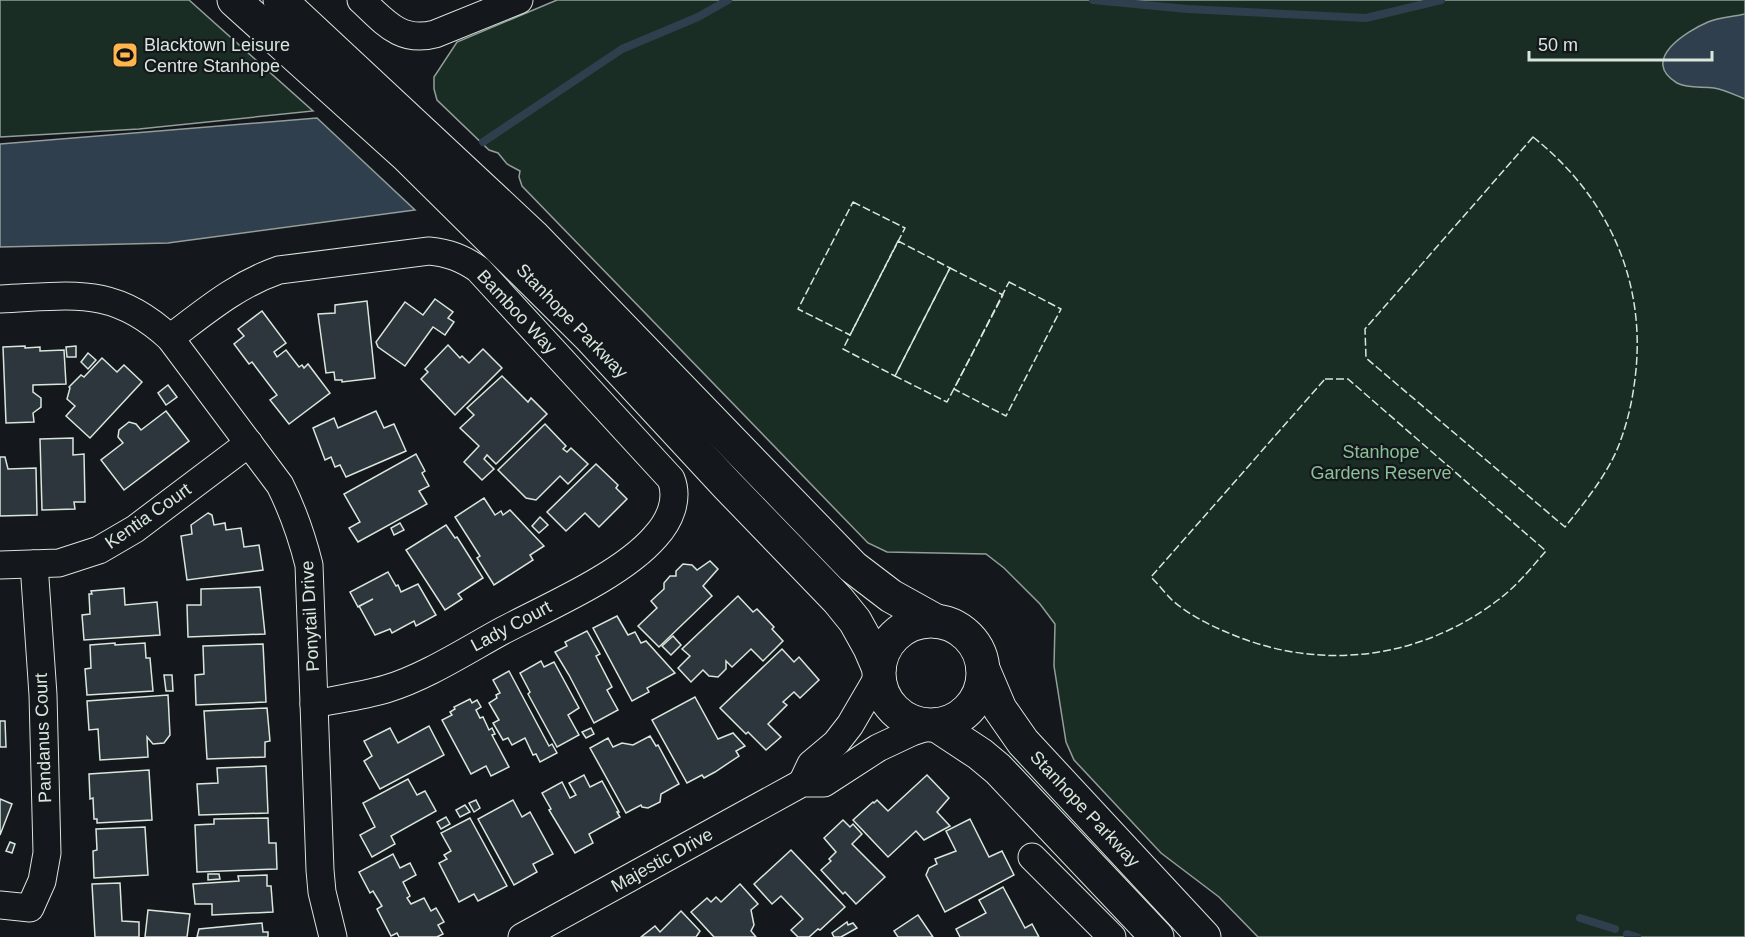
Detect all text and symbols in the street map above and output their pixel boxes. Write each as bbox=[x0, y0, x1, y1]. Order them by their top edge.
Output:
scale bar bbox=[1529, 24, 1712, 62]
place label: Blacktown Leisure Centre Stanhope bbox=[144, 35, 290, 76]
text: 50 m bbox=[1538, 35, 1578, 55]
sports icon: Blacktown Leisure Centre Stanhope bbox=[110, 40, 140, 70]
street label: Stanhope Parkway bbox=[512, 260, 632, 382]
street label: Bamboo Way bbox=[473, 266, 561, 358]
park label: Stanhope Gardens Reserve bbox=[1310, 442, 1452, 483]
street label: Kentia Court bbox=[101, 479, 195, 553]
street label: Ponytail Drive bbox=[297, 560, 323, 672]
street label: Lady Court bbox=[467, 596, 555, 656]
street label: Pandanus Court bbox=[31, 673, 55, 803]
street label: Stanhope Parkway bbox=[1026, 747, 1144, 871]
street label: Majestic Drive bbox=[608, 824, 716, 896]

